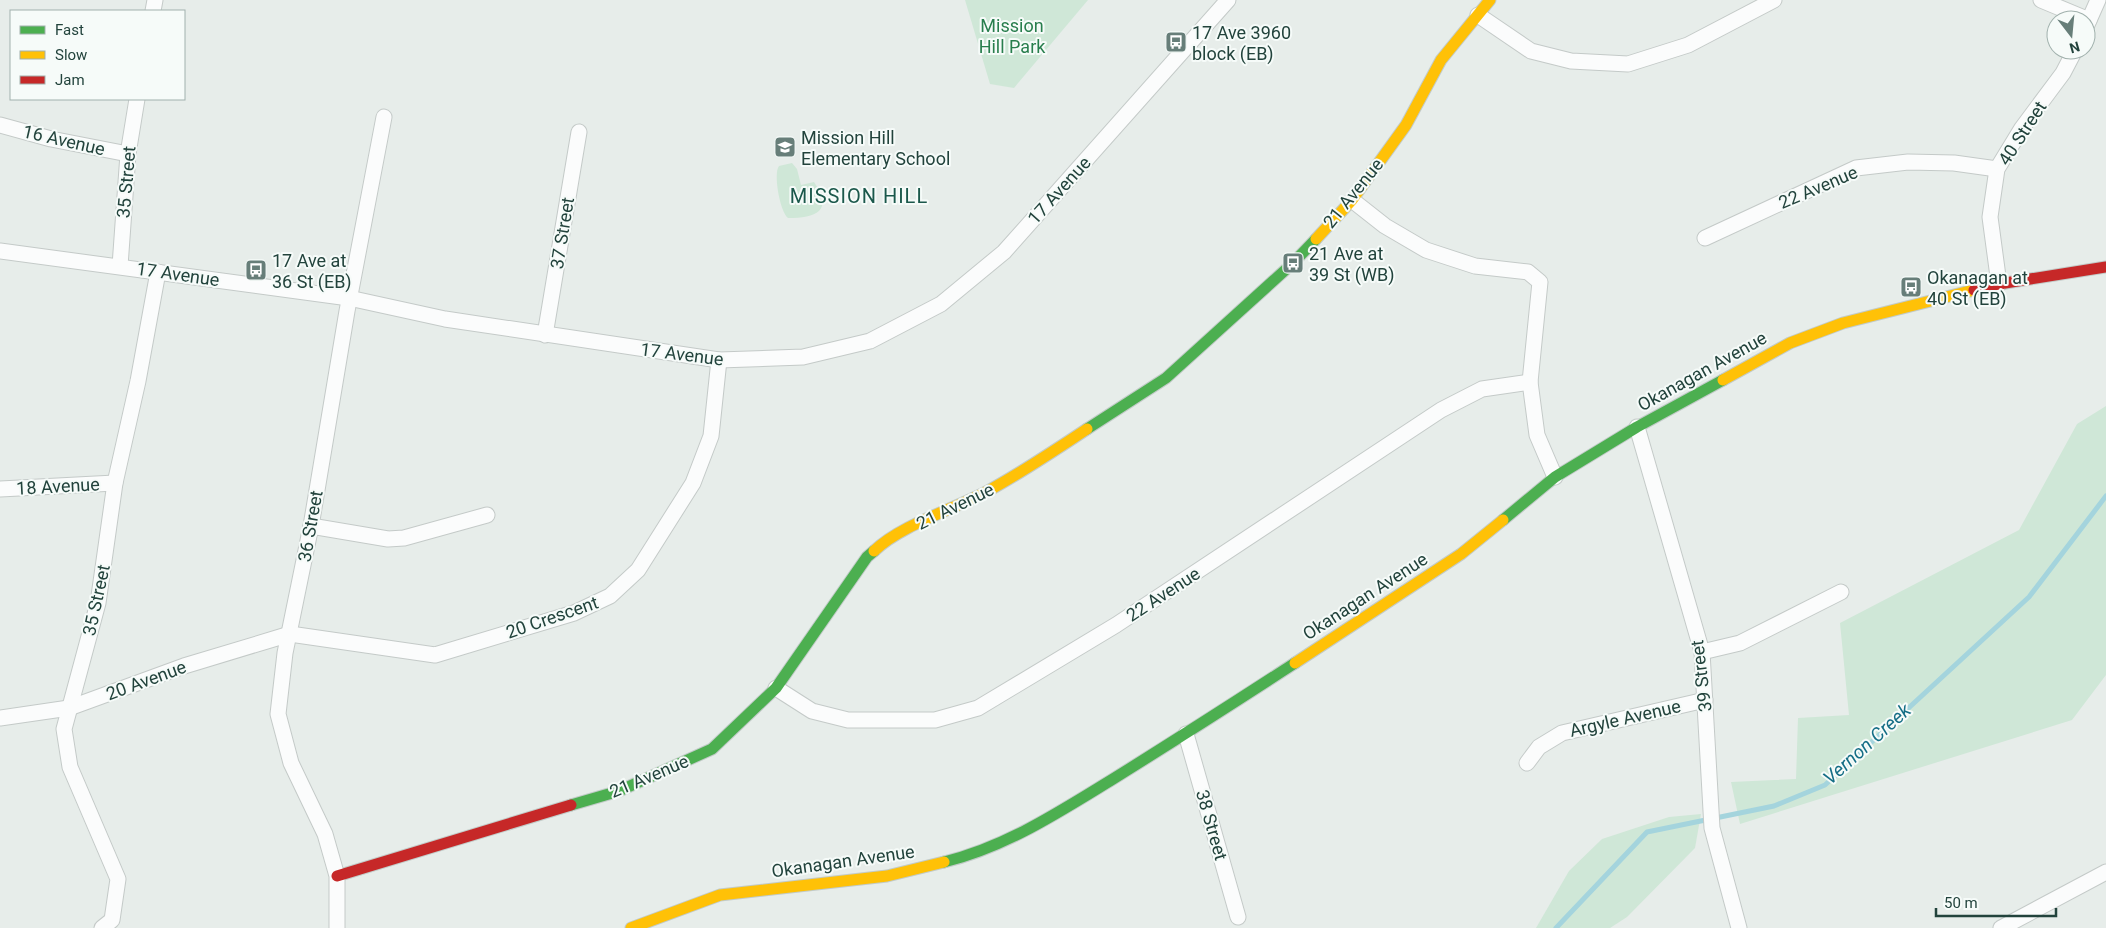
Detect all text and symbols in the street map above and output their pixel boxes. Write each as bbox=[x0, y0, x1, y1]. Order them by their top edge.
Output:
legend bbox=[10, 10, 185, 100]
north arrow bbox=[2046, 10, 2096, 60]
park label: Mission Hill Park bbox=[979, 15, 1046, 57]
text: Fast bbox=[55, 21, 84, 39]
place label: 17 Ave 3960 block (EB) bbox=[1192, 22, 1291, 65]
bus stop icon: 17 Ave 3960 block (EB) bbox=[1164, 30, 1188, 54]
text: N bbox=[2068, 38, 2082, 57]
text: Slow bbox=[55, 46, 87, 64]
text: Jam bbox=[55, 71, 85, 89]
street label: 40 Street bbox=[1994, 97, 2051, 169]
street label: 16 Avenue bbox=[21, 120, 107, 160]
place label: Mission Hill Elementary School bbox=[801, 127, 950, 169]
school or university icon: Mission Hill Elementary School bbox=[773, 135, 797, 159]
street label: 35 Street bbox=[112, 145, 140, 219]
street label: 17 Avenue bbox=[1023, 152, 1095, 228]
street label: 21 Avenue bbox=[1319, 154, 1387, 232]
street label: 22 Avenue bbox=[1775, 161, 1861, 213]
district label: MISSION HILL bbox=[790, 184, 928, 208]
street label: 37 Street bbox=[546, 196, 578, 270]
place label: 21 Ave at 39 St (WB) bbox=[1309, 243, 1395, 286]
place label: 17 Ave at 36 St (EB) bbox=[272, 250, 352, 293]
bus stop icon: 21 Ave at 39 St (WB) bbox=[1281, 251, 1305, 275]
street label: 17 Avenue bbox=[135, 258, 221, 290]
bus stop icon: 17 Ave at 36 St (EB) bbox=[244, 258, 268, 282]
place label: Okanagan at 40 St (EB) bbox=[1927, 267, 2028, 310]
bus stop icon: Okanagan at 40 St (EB) bbox=[1899, 275, 1923, 299]
street label: Okanagan Avenue bbox=[1634, 327, 1770, 415]
street label: 17 Avenue bbox=[639, 338, 725, 370]
street label: 18 Avenue bbox=[16, 473, 100, 499]
street label: 21 Avenue bbox=[913, 478, 997, 534]
street label: 36 Street bbox=[293, 489, 327, 563]
street label: Okanagan Avenue bbox=[1299, 548, 1431, 644]
street label: 35 Street bbox=[78, 562, 114, 637]
street label: 22 Avenue bbox=[1122, 562, 1204, 626]
street label: 20 Crescent bbox=[503, 591, 601, 643]
street label: 39 Street bbox=[1686, 639, 1716, 713]
street label: 20 Avenue bbox=[103, 656, 189, 704]
street label: Argyle Avenue bbox=[1567, 695, 1683, 741]
water label: Vernon Creek bbox=[1818, 698, 1916, 789]
street label: 21 Avenue bbox=[606, 750, 692, 802]
street label: 38 Street bbox=[1192, 787, 1232, 863]
street label: Okanagan Avenue bbox=[770, 841, 916, 881]
scale bar bbox=[1936, 886, 2056, 918]
text: 50 m bbox=[1944, 894, 1978, 912]

